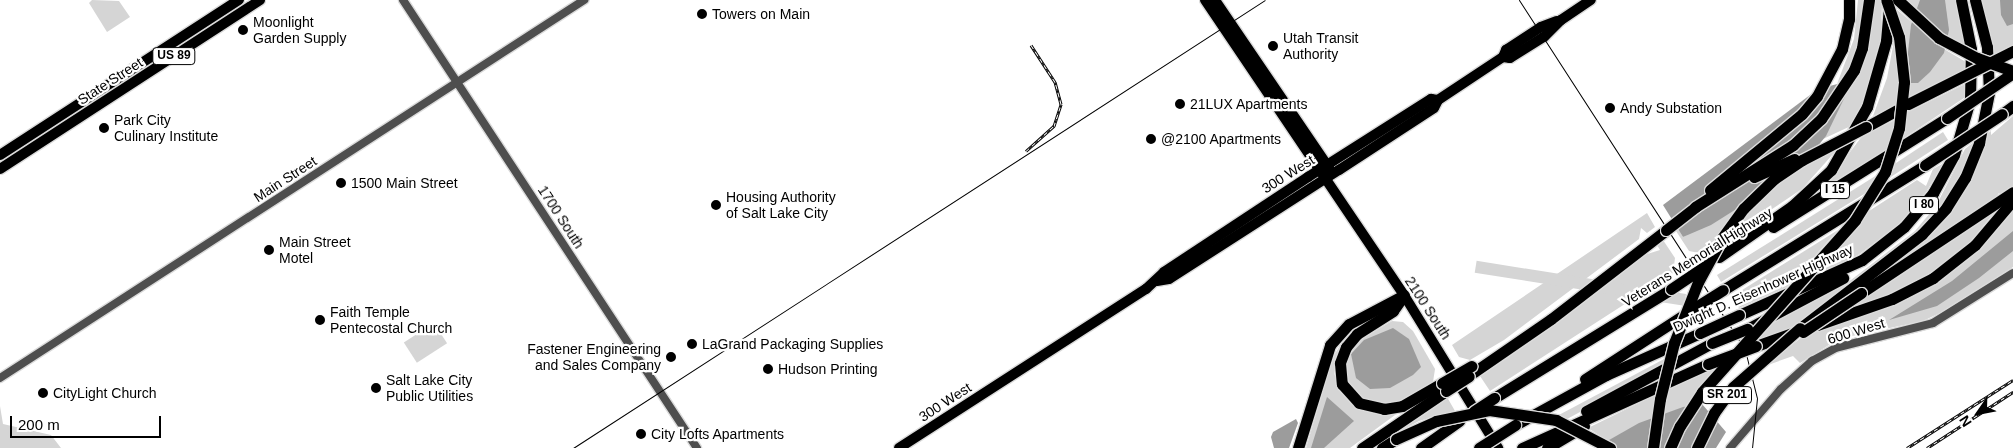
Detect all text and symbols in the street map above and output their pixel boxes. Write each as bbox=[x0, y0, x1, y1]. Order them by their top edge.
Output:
place label: Towers on Main bbox=[712, 6, 810, 22]
marker: Towers on Main bbox=[696, 8, 708, 20]
place label: Moonlight Garden Supply bbox=[253, 14, 346, 46]
marker: Moonlight Garden Supply bbox=[237, 24, 249, 36]
place label: Utah Transit Authority bbox=[1283, 30, 1359, 62]
marker: Utah Transit Authority bbox=[1267, 40, 1279, 52]
road number: US 89 bbox=[152, 46, 196, 66]
street label: State Street bbox=[74, 54, 146, 108]
place label: 21LUX Apartments bbox=[1190, 96, 1308, 112]
marker: 21LUX Apartments bbox=[1174, 98, 1186, 110]
place label: Andy Substation bbox=[1620, 100, 1722, 116]
marker: Andy Substation bbox=[1604, 102, 1616, 114]
place label: Park City Culinary Institute bbox=[114, 112, 218, 144]
marker: Park City Culinary Institute bbox=[98, 122, 110, 134]
place label: @2100 Apartments bbox=[1161, 131, 1282, 147]
marker: @2100 Apartments bbox=[1145, 133, 1157, 145]
street label: 300 West bbox=[1259, 151, 1317, 197]
street label: Main Street bbox=[250, 152, 320, 206]
place label: 1500 Main Street bbox=[351, 175, 458, 191]
marker: 1500 Main Street bbox=[335, 177, 347, 189]
road number: I 15 bbox=[1819, 180, 1851, 200]
street label: 1700 South bbox=[534, 182, 588, 252]
place label: Housing Authority of Salt Lake City bbox=[726, 189, 837, 222]
road number: I 80 bbox=[1908, 196, 1940, 214]
marker: Housing Authority of Salt Lake City bbox=[710, 199, 722, 211]
street label: Veterans Memorial Highway bbox=[1619, 204, 1775, 310]
place label: Main Street Motel bbox=[279, 234, 351, 266]
street label: Dwight D. Eisenhower Highway bbox=[1670, 241, 1856, 335]
marker: Main Street Motel bbox=[263, 244, 275, 256]
street label: 2100 South bbox=[1401, 273, 1455, 343]
place label: Faith Temple Pentecostal Church bbox=[330, 304, 452, 336]
marker: Faith Temple Pentecostal Church bbox=[314, 314, 326, 326]
street label: 600 West bbox=[1825, 314, 1887, 348]
place label: LaGrand Packaging Supplies bbox=[702, 336, 883, 352]
marker: LaGrand Packaging Supplies bbox=[686, 338, 698, 350]
place label: Fastener Engineering and Sales Company bbox=[527, 341, 661, 374]
marker: Fastener Engineering and Sales Company bbox=[665, 351, 677, 363]
place label: Hudson Printing bbox=[778, 361, 878, 377]
marker: Hudson Printing bbox=[762, 363, 774, 375]
place label: Salt Lake City Public Utilities bbox=[386, 372, 473, 404]
street label: 300 West bbox=[916, 379, 974, 425]
marker: Salt Lake City Public Utilities bbox=[370, 382, 382, 394]
place label: CityLight Church bbox=[53, 385, 156, 401]
road number: SR 201 bbox=[1701, 386, 1753, 404]
marker: CityLight Church bbox=[37, 387, 49, 399]
north arrow bbox=[1953, 388, 2003, 438]
scale bar bbox=[12, 406, 164, 438]
text: N bbox=[1956, 413, 1975, 430]
text: 200 m bbox=[18, 416, 60, 433]
place label: City Lofts Apartments bbox=[651, 426, 785, 442]
marker: City Lofts Apartments bbox=[635, 428, 647, 440]

